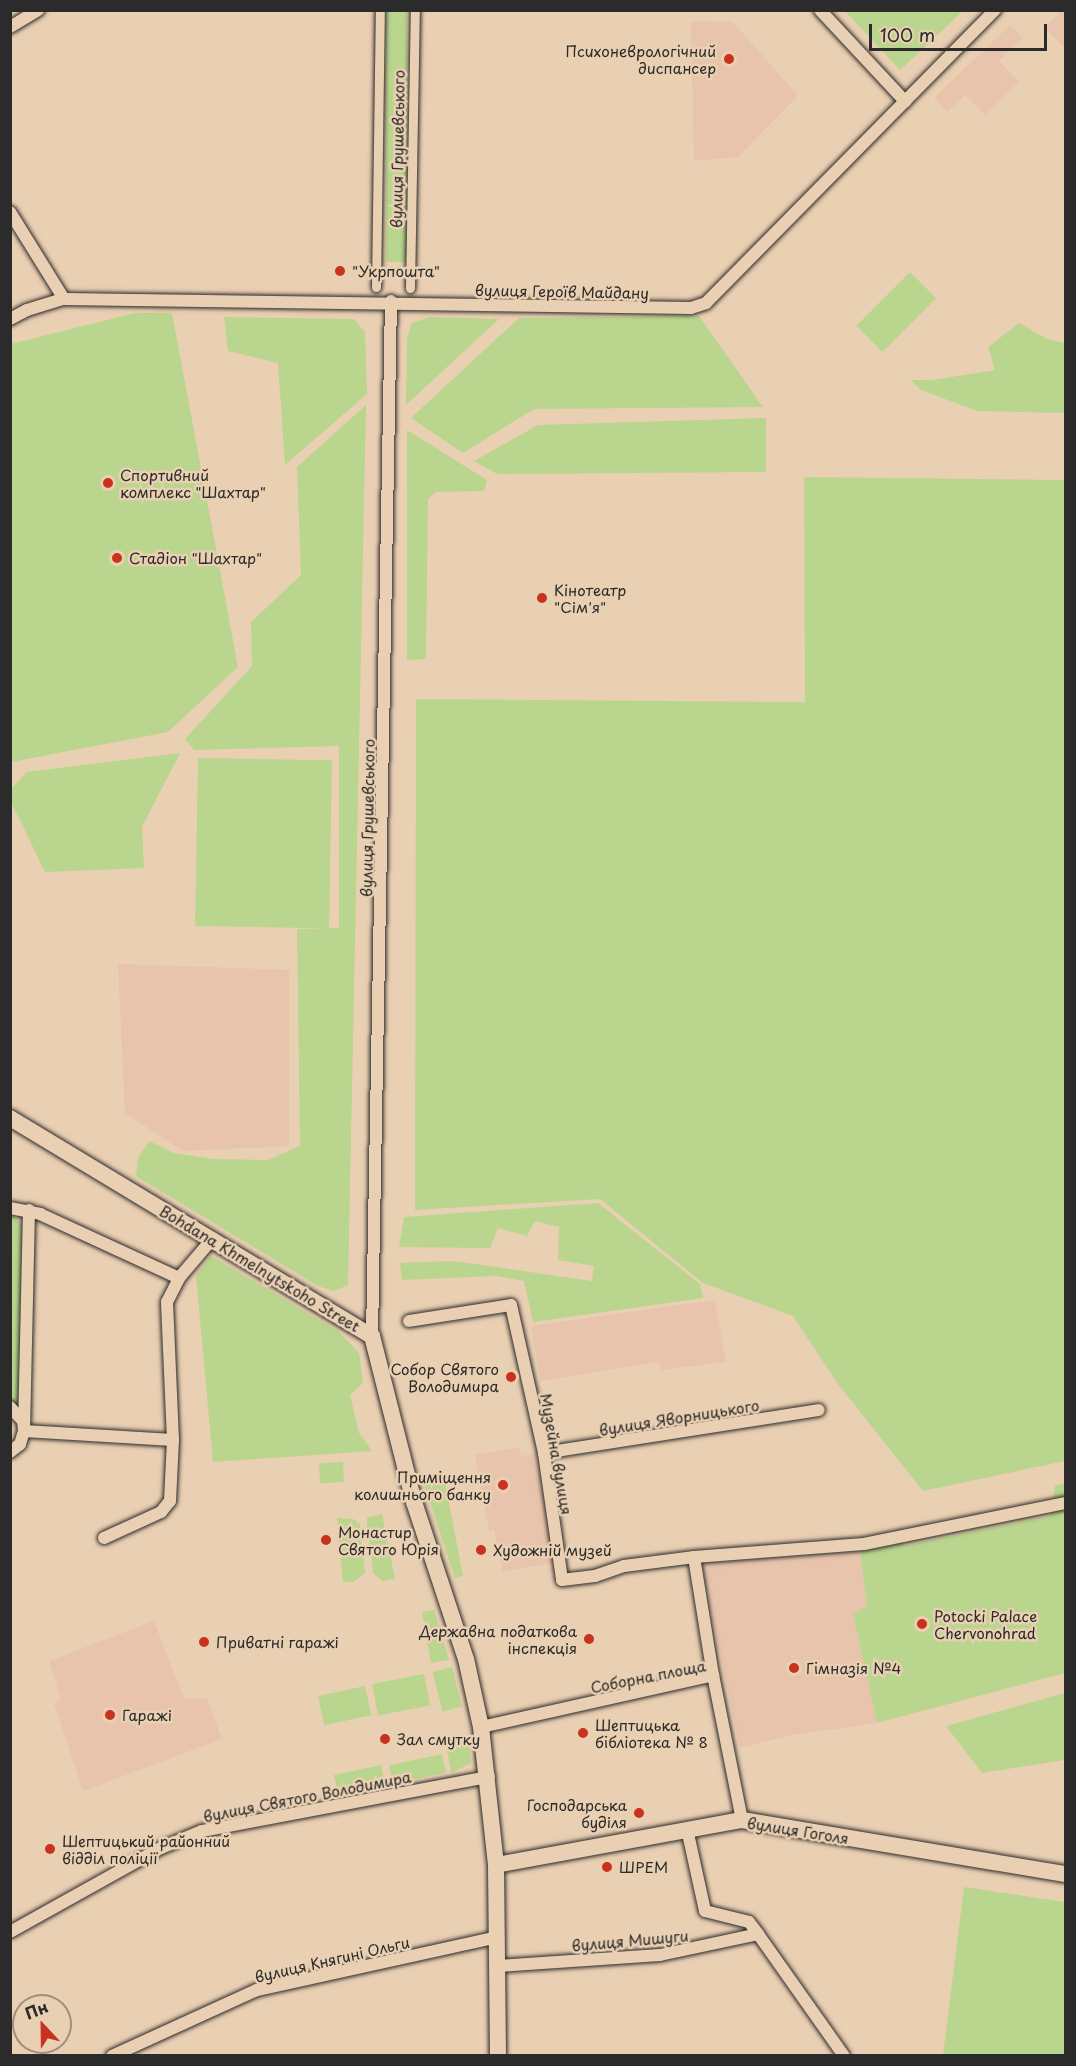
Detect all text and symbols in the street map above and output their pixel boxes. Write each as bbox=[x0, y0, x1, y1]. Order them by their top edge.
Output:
scale bar bbox=[872, 12, 1050, 50]
text: 100 m bbox=[880, 21, 935, 48]
place label: Психоневрологічний диспансер bbox=[565, 41, 716, 76]
marker: Психоневрологічний диспансер bbox=[720, 50, 738, 68]
street label: вулиця Грушевського bbox=[387, 70, 407, 228]
place label: "Укрпошта" bbox=[352, 262, 440, 280]
marker: "Укрпошта" bbox=[333, 264, 347, 278]
street label: вулиця Героїв Майдану bbox=[475, 280, 649, 302]
place label: Спортивний комплекс "Шахтар" bbox=[120, 465, 266, 500]
marker: Спортивний комплекс "Шахтар" bbox=[101, 476, 115, 490]
place label: Стадіон "Шахтар" bbox=[129, 549, 263, 567]
marker: Стадіон "Шахтар" bbox=[110, 551, 124, 565]
place label: Кінотеатр "Сім'я" bbox=[554, 580, 626, 615]
marker: Кінотеатр "Сім'я" bbox=[535, 591, 549, 605]
street label: вулиця Грушевського bbox=[357, 739, 377, 897]
street label: Bohdana Khmelnytskoho Street bbox=[157, 1201, 363, 1335]
place label: Собор Святого Володимира bbox=[391, 1359, 499, 1394]
marker: Собор Святого Володимира bbox=[504, 1370, 518, 1384]
street label: Музейна вулиця bbox=[537, 1392, 577, 1516]
street label: вулиця Яворницького bbox=[598, 1395, 760, 1439]
place label: Приміщення колишнього банку bbox=[353, 1467, 491, 1502]
marker: Приміщення колишнього банку bbox=[496, 1478, 510, 1492]
place label: Монастир Святого Юрія bbox=[338, 1522, 439, 1557]
marker: Монастир Святого Юрія bbox=[319, 1533, 333, 1547]
place label: Художній музей bbox=[493, 1541, 612, 1559]
marker: Художній музей bbox=[474, 1543, 488, 1557]
place label: Potocki Palace Chervonohrad bbox=[934, 1606, 1038, 1641]
marker: Potocki Palace Chervonohrad bbox=[915, 1617, 929, 1631]
place label: Державна податкова інспекція bbox=[419, 1621, 577, 1656]
marker: Державна податкова інспекція bbox=[582, 1632, 596, 1646]
place label: Приватні гаражі bbox=[216, 1633, 339, 1651]
marker: Приватні гаражі bbox=[197, 1635, 211, 1649]
street label: Соборна площа bbox=[589, 1656, 707, 1696]
place label: Гімназія №4 bbox=[806, 1659, 901, 1677]
marker: Гімназія №4 bbox=[787, 1661, 801, 1675]
place label: Гаражі bbox=[122, 1706, 172, 1724]
marker: Гаражі bbox=[103, 1708, 117, 1722]
place label: Шептицька бібліотека № 8 bbox=[595, 1715, 708, 1750]
marker: Шептицька бібліотека № 8 bbox=[576, 1726, 590, 1740]
place label: Зал смутку bbox=[397, 1730, 481, 1748]
marker: Зал смутку bbox=[378, 1732, 392, 1746]
street label: вулиця Святого Володимира bbox=[201, 1767, 413, 1825]
place label: Господарська буділя bbox=[527, 1795, 627, 1830]
marker: Господарська буділя bbox=[632, 1806, 646, 1820]
street label: вулиця Гоголя bbox=[746, 1813, 850, 1847]
place label: Шептицький районний відділ поліції bbox=[62, 1831, 231, 1866]
marker: Шептицький районний відділ поліції bbox=[43, 1842, 57, 1856]
place label: ШРЕМ bbox=[619, 1858, 668, 1876]
marker: ШРЕМ bbox=[600, 1860, 614, 1874]
street label: вулиця Мишуги bbox=[571, 1926, 689, 1954]
street label: вулиця Княгині Ольги bbox=[252, 1932, 412, 1986]
north arrow bbox=[12, 1994, 72, 2054]
text: Пн bbox=[21, 1994, 51, 2025]

